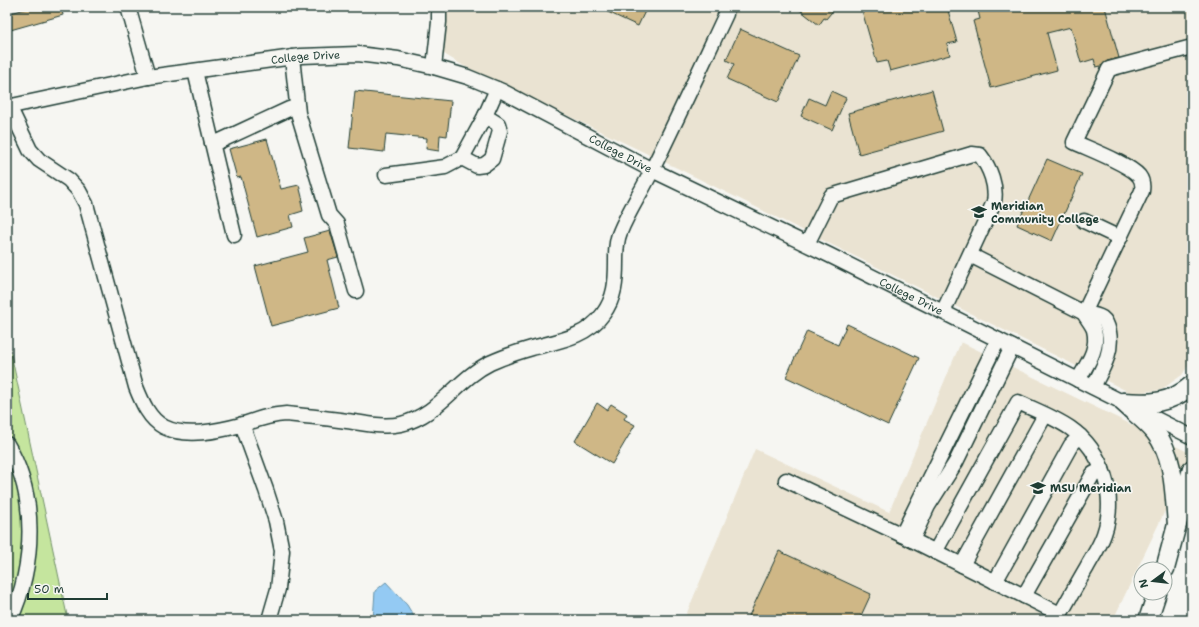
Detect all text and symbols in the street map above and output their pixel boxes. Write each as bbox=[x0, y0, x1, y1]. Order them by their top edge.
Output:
street label: College Drive bbox=[270, 48, 340, 68]
street label: College Drive bbox=[586, 131, 655, 177]
place label: Meridian Community College bbox=[991, 199, 1099, 227]
school or university icon: Meridian Community College bbox=[970, 203, 988, 221]
street label: College Drive bbox=[877, 274, 946, 319]
school or university icon: MSU Meridian bbox=[1029, 479, 1047, 497]
place label: MSU Meridian bbox=[1050, 481, 1132, 496]
north arrow bbox=[1133, 561, 1173, 601]
scale bar bbox=[28, 575, 107, 601]
text: N bbox=[1135, 577, 1152, 590]
text: 50 m bbox=[34, 581, 64, 597]

